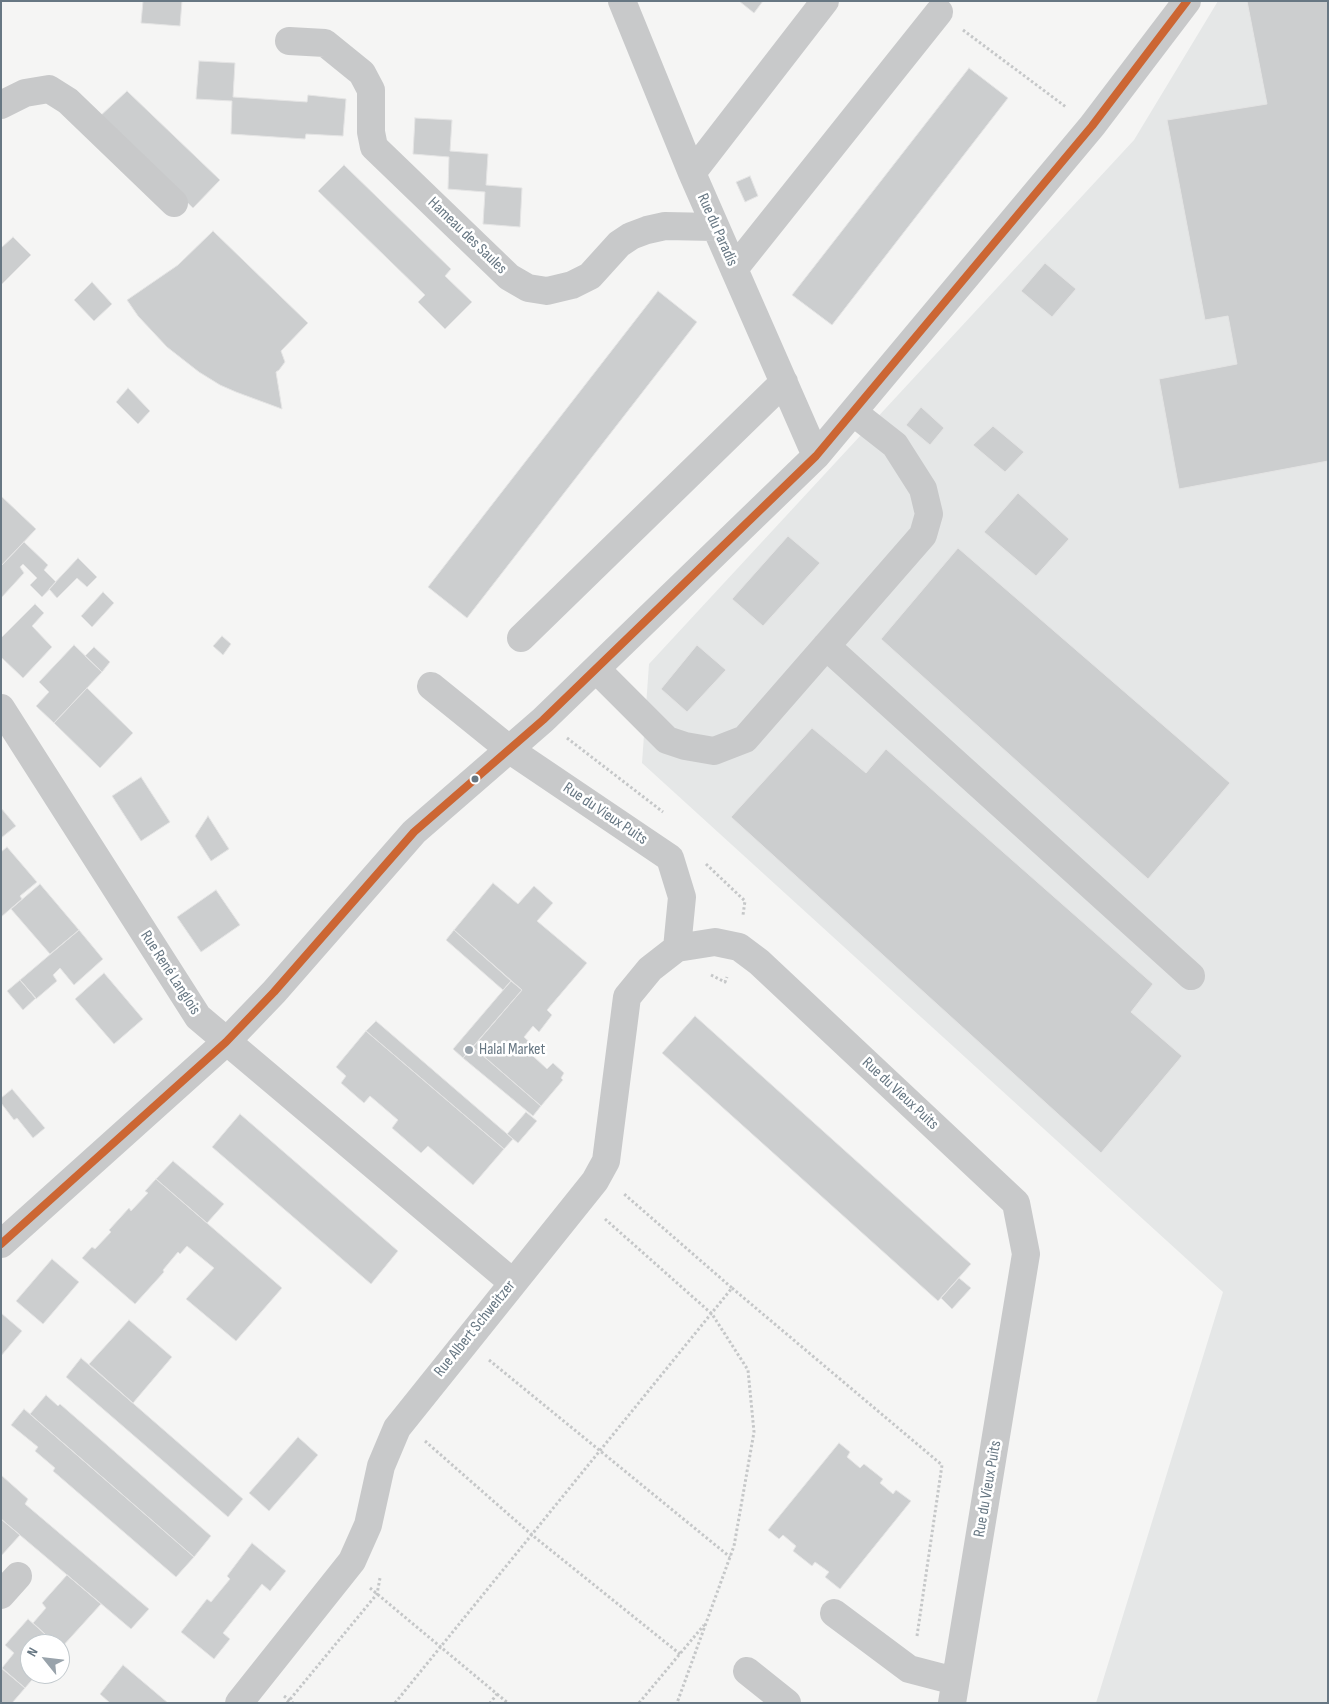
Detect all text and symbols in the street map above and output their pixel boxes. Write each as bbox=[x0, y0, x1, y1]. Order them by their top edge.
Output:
street label: Rue du Paradis bbox=[692, 191, 742, 269]
street label: Hameau des Saules bbox=[423, 193, 511, 279]
unlabelled marker bbox=[470, 774, 480, 784]
street label: Rue du Vieux Puits bbox=[559, 779, 651, 849]
street label: Rue René Langlois bbox=[136, 927, 204, 1019]
place label: Halal Market bbox=[479, 1040, 545, 1060]
marker: Halal Market bbox=[463, 1044, 475, 1056]
street label: Rue du Vieux Puits bbox=[858, 1054, 942, 1134]
street label: Rue Albert Schweitzer bbox=[430, 1277, 520, 1381]
street label: Rue du Vieux Puits bbox=[970, 1439, 1006, 1539]
north arrow bbox=[20, 1634, 70, 1684]
text: N bbox=[23, 1645, 42, 1659]

